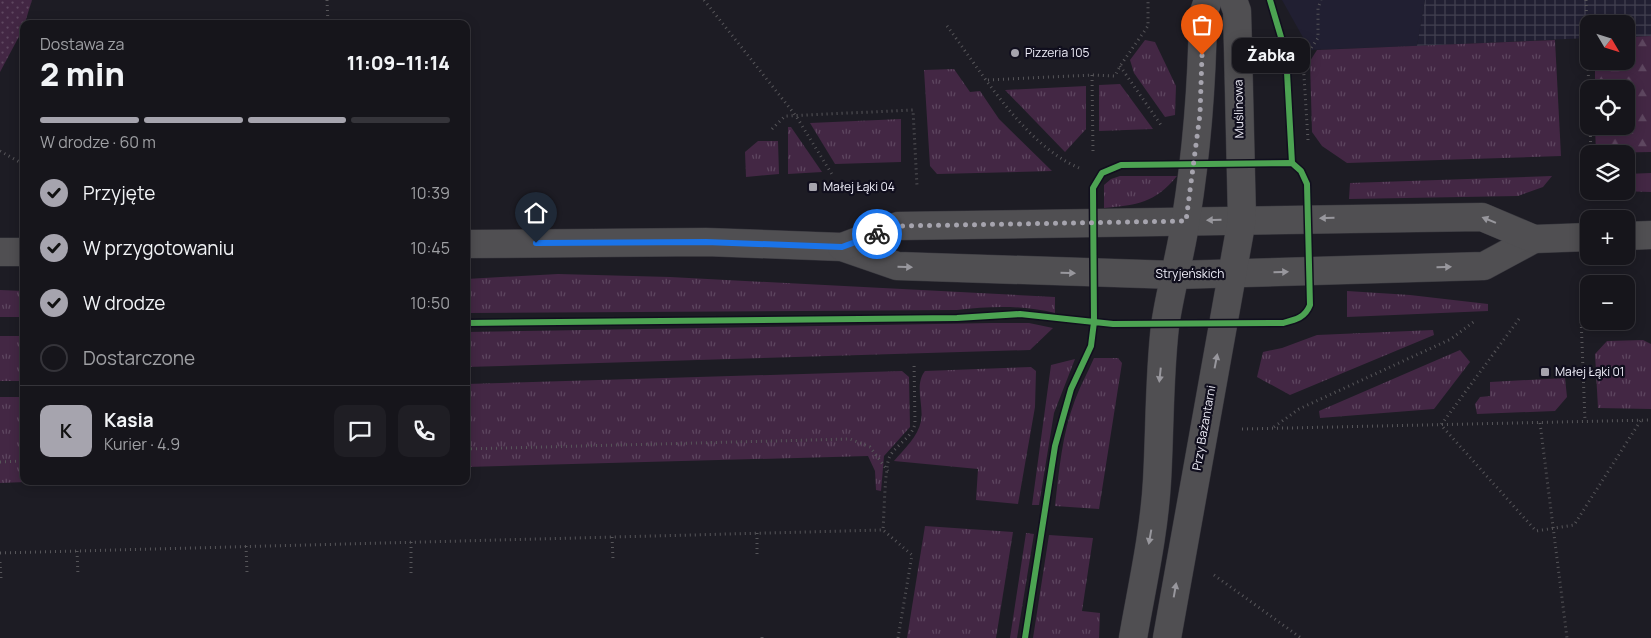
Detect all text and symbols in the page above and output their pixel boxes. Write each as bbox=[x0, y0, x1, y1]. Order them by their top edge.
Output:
pin bbox=[1181, 4, 1223, 55]
icon: bag bbox=[1188, 11, 1216, 39]
north arrow bbox=[1580, 15, 1635, 70]
map controls bbox=[1580, 15, 1635, 330]
text: Dostawa za bbox=[40, 33, 124, 55]
callout: Żabka bbox=[1232, 38, 1310, 72]
place label: Pizzeria 105 bbox=[1025, 44, 1089, 61]
text: Żabka bbox=[1247, 44, 1295, 66]
marker: Pizzeria 105 bbox=[1009, 47, 1021, 59]
text: 11:09–11:14 bbox=[347, 50, 450, 76]
text: 2 min bbox=[40, 52, 125, 96]
street label: Muślinowa bbox=[1229, 80, 1248, 138]
button: locate bbox=[1580, 80, 1635, 135]
text: W drodze · 60 m bbox=[40, 131, 156, 153]
button: layers bbox=[1580, 145, 1635, 200]
place label: Małej Łąki 04 bbox=[823, 178, 895, 195]
icon: check bbox=[40, 179, 68, 207]
text: Przyjęte bbox=[83, 180, 155, 206]
marker: Małej Łąki 04 bbox=[807, 181, 819, 193]
text: 10:39 bbox=[410, 182, 450, 204]
pin bbox=[515, 192, 557, 243]
icon: home bbox=[522, 199, 550, 227]
courier bbox=[852, 209, 902, 259]
button: + bbox=[1580, 210, 1635, 265]
one-way arrow bbox=[1319, 214, 1335, 222]
one-way arrow bbox=[1206, 216, 1222, 224]
one-way arrow bbox=[1481, 216, 1496, 224]
icon: bike bbox=[863, 220, 891, 248]
icon: check bbox=[40, 234, 68, 262]
text: W przygotowaniu bbox=[83, 235, 234, 261]
text: 10:45 bbox=[411, 237, 450, 259]
one-way arrow bbox=[898, 263, 914, 271]
one-way arrow bbox=[1436, 263, 1452, 271]
street label: Stryjeńskich bbox=[1156, 265, 1224, 282]
one-way arrow bbox=[1274, 268, 1290, 276]
one-way arrow bbox=[1060, 269, 1076, 277]
button: − bbox=[1580, 275, 1635, 330]
icon: check bbox=[40, 289, 68, 317]
text: W drodze bbox=[83, 290, 165, 316]
text: 10:50 bbox=[410, 292, 450, 314]
text: Dostarczone bbox=[83, 345, 195, 371]
one-way arrow bbox=[1212, 353, 1220, 369]
place label: Małej Łąki 01 bbox=[1555, 363, 1624, 380]
marker: Małej Łąki 01 bbox=[1539, 366, 1551, 378]
one-way arrow bbox=[1156, 368, 1164, 384]
street label: Przy Bażantarni bbox=[1188, 384, 1219, 472]
button: chat bbox=[334, 405, 386, 457]
button: phone bbox=[398, 405, 450, 457]
text: Kasia bbox=[104, 407, 154, 433]
text: K bbox=[60, 418, 72, 444]
text: Kurier · 4.9 bbox=[104, 433, 180, 455]
one-way arrow bbox=[1146, 530, 1154, 546]
one-way arrow bbox=[1172, 582, 1180, 598]

